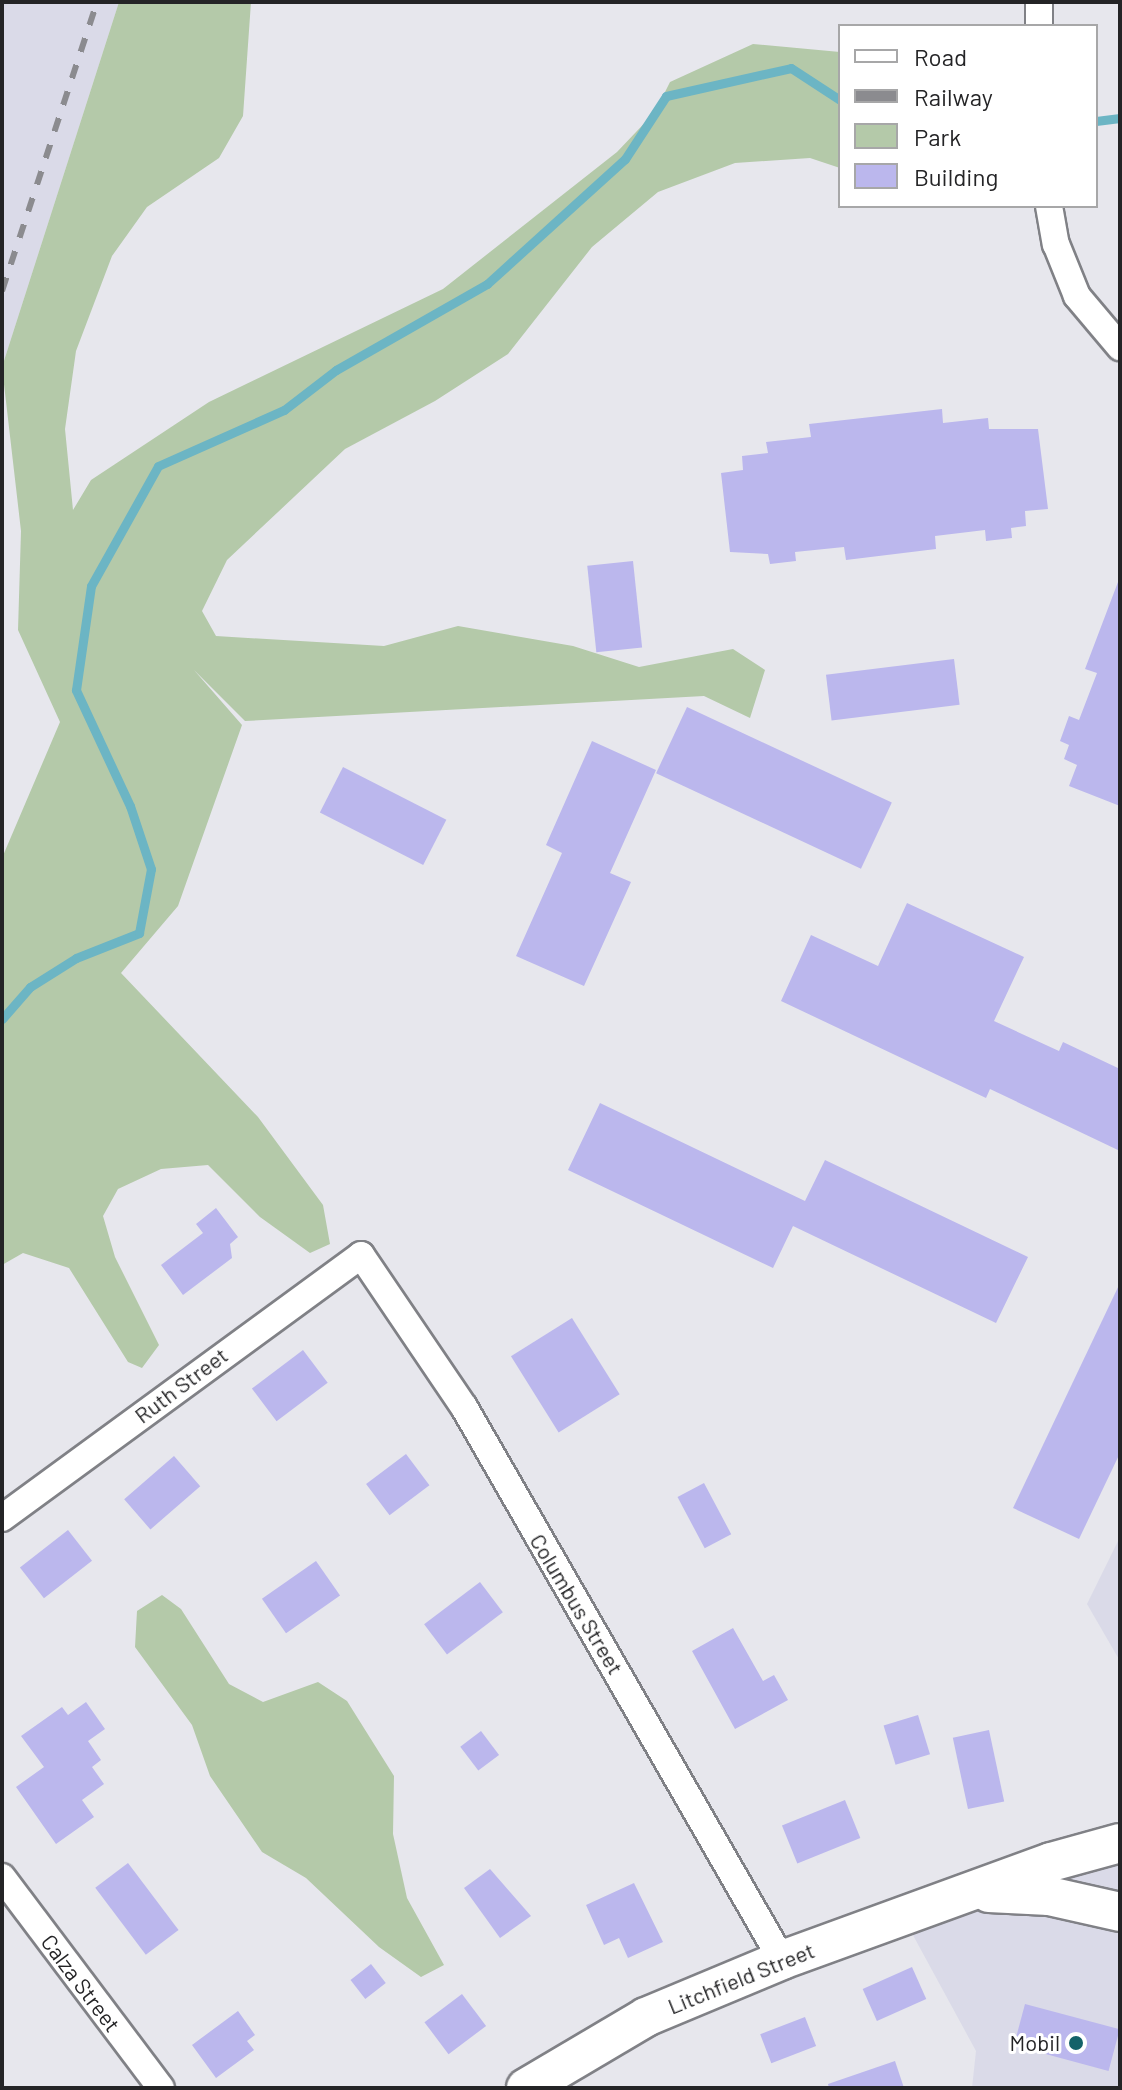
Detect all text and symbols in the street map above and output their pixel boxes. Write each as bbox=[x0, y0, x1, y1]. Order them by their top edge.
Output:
legend bbox=[838, 24, 1098, 208]
text: Road bbox=[914, 42, 967, 71]
text: Railway bbox=[914, 82, 993, 111]
text: Park bbox=[914, 122, 961, 151]
text: Building bbox=[914, 162, 998, 191]
street label: Ruth Street bbox=[129, 1341, 233, 1429]
street label: Columbus Street bbox=[525, 1529, 629, 1679]
street label: Calza Street bbox=[36, 1929, 126, 2037]
street label: Litchfield Street bbox=[664, 1937, 818, 2019]
place label: Mobil bbox=[1010, 2030, 1060, 2056]
marker: Mobil bbox=[1067, 2034, 1085, 2052]

